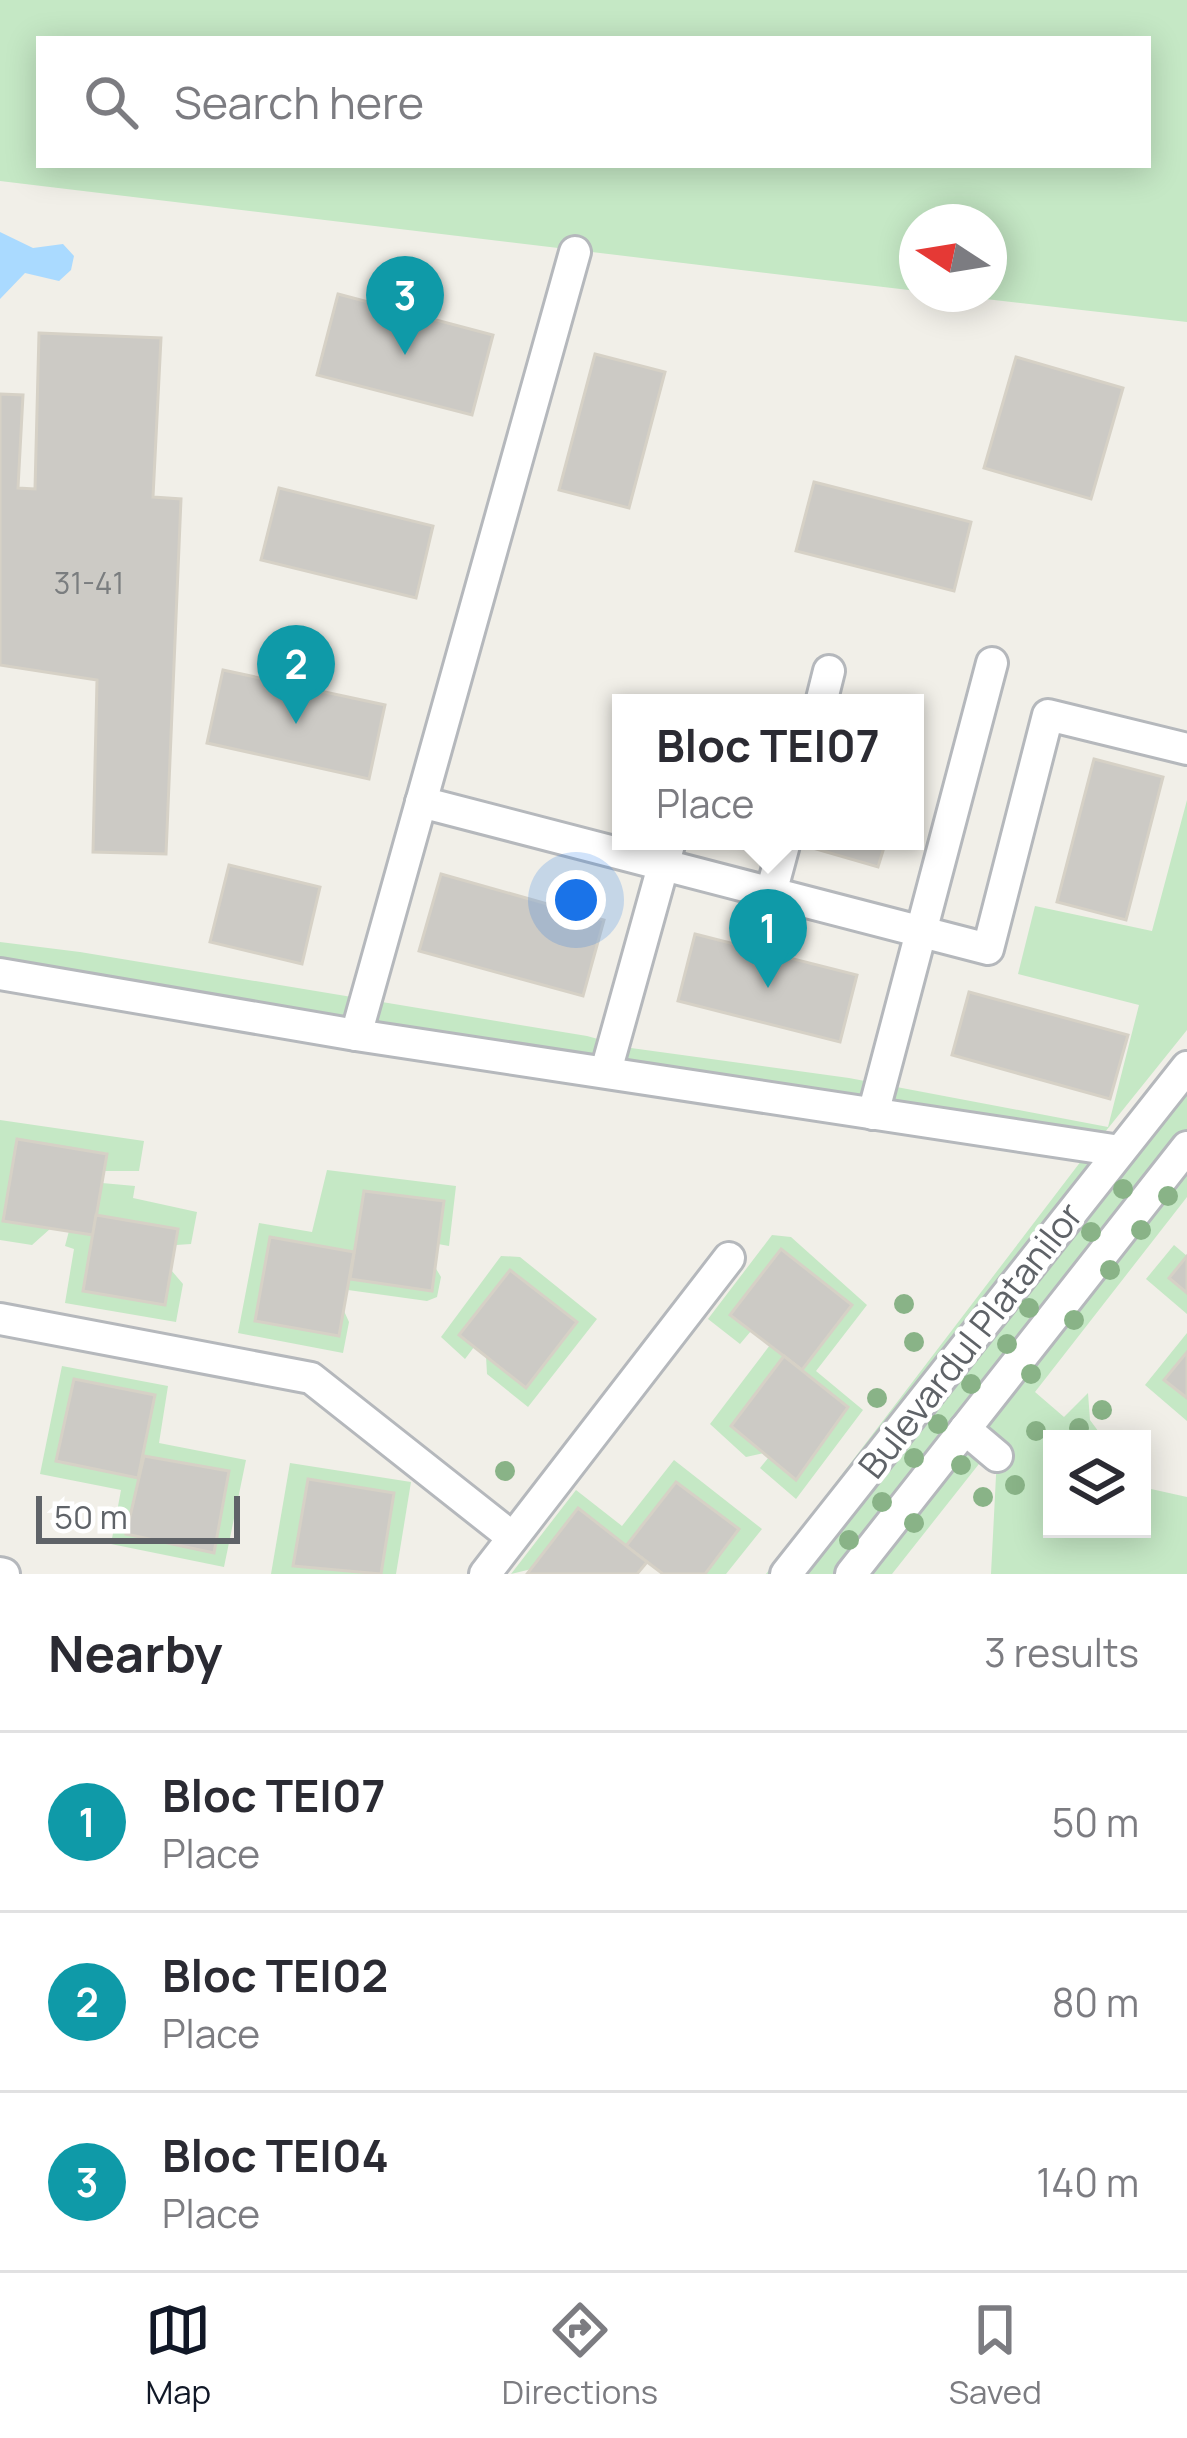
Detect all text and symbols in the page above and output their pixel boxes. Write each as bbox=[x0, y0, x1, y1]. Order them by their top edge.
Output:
search box bbox=[36, 36, 1151, 168]
icon: search bbox=[78, 69, 144, 135]
text: Search here bbox=[174, 71, 424, 133]
north arrow bbox=[899, 204, 1007, 312]
pin: 3 bbox=[366, 256, 444, 355]
house number: 31-41 bbox=[54, 562, 124, 603]
pin: 2 bbox=[257, 625, 335, 724]
popup bbox=[612, 694, 924, 850]
text: Bloc TEI07 bbox=[656, 714, 880, 776]
text: Place bbox=[656, 776, 754, 830]
your location bbox=[546, 870, 606, 930]
pin: 1 bbox=[729, 889, 807, 988]
street label: Bulevardul Platanilor bbox=[847, 1192, 1093, 1488]
map controls bbox=[1043, 1430, 1151, 1538]
button: layers bbox=[1043, 1430, 1151, 1538]
scale bar bbox=[36, 1490, 240, 1543]
text: 50 m bbox=[54, 1494, 128, 1539]
text: Nearby bbox=[48, 1618, 223, 1687]
text: 3 results bbox=[984, 1625, 1139, 1679]
text: Bloc TEI07 bbox=[162, 1764, 386, 1826]
text: 1 bbox=[78, 1795, 96, 1849]
text: 50 m bbox=[1052, 1795, 1139, 1849]
text: Place bbox=[162, 1826, 260, 1880]
text: Bloc TEI02 bbox=[162, 1944, 388, 2006]
text: 2 bbox=[75, 1975, 99, 2029]
text: 80 m bbox=[1052, 1975, 1139, 2029]
text: Place bbox=[162, 2006, 260, 2060]
text: Bloc TEI04 bbox=[162, 2124, 389, 2186]
text: 3 bbox=[76, 2155, 98, 2209]
text: 140 m bbox=[1036, 2155, 1139, 2209]
text: Place bbox=[162, 2186, 260, 2240]
tab: Map bbox=[145, 2297, 211, 2414]
tab: Directions bbox=[502, 2297, 658, 2414]
tab: Saved bbox=[949, 2297, 1042, 2414]

